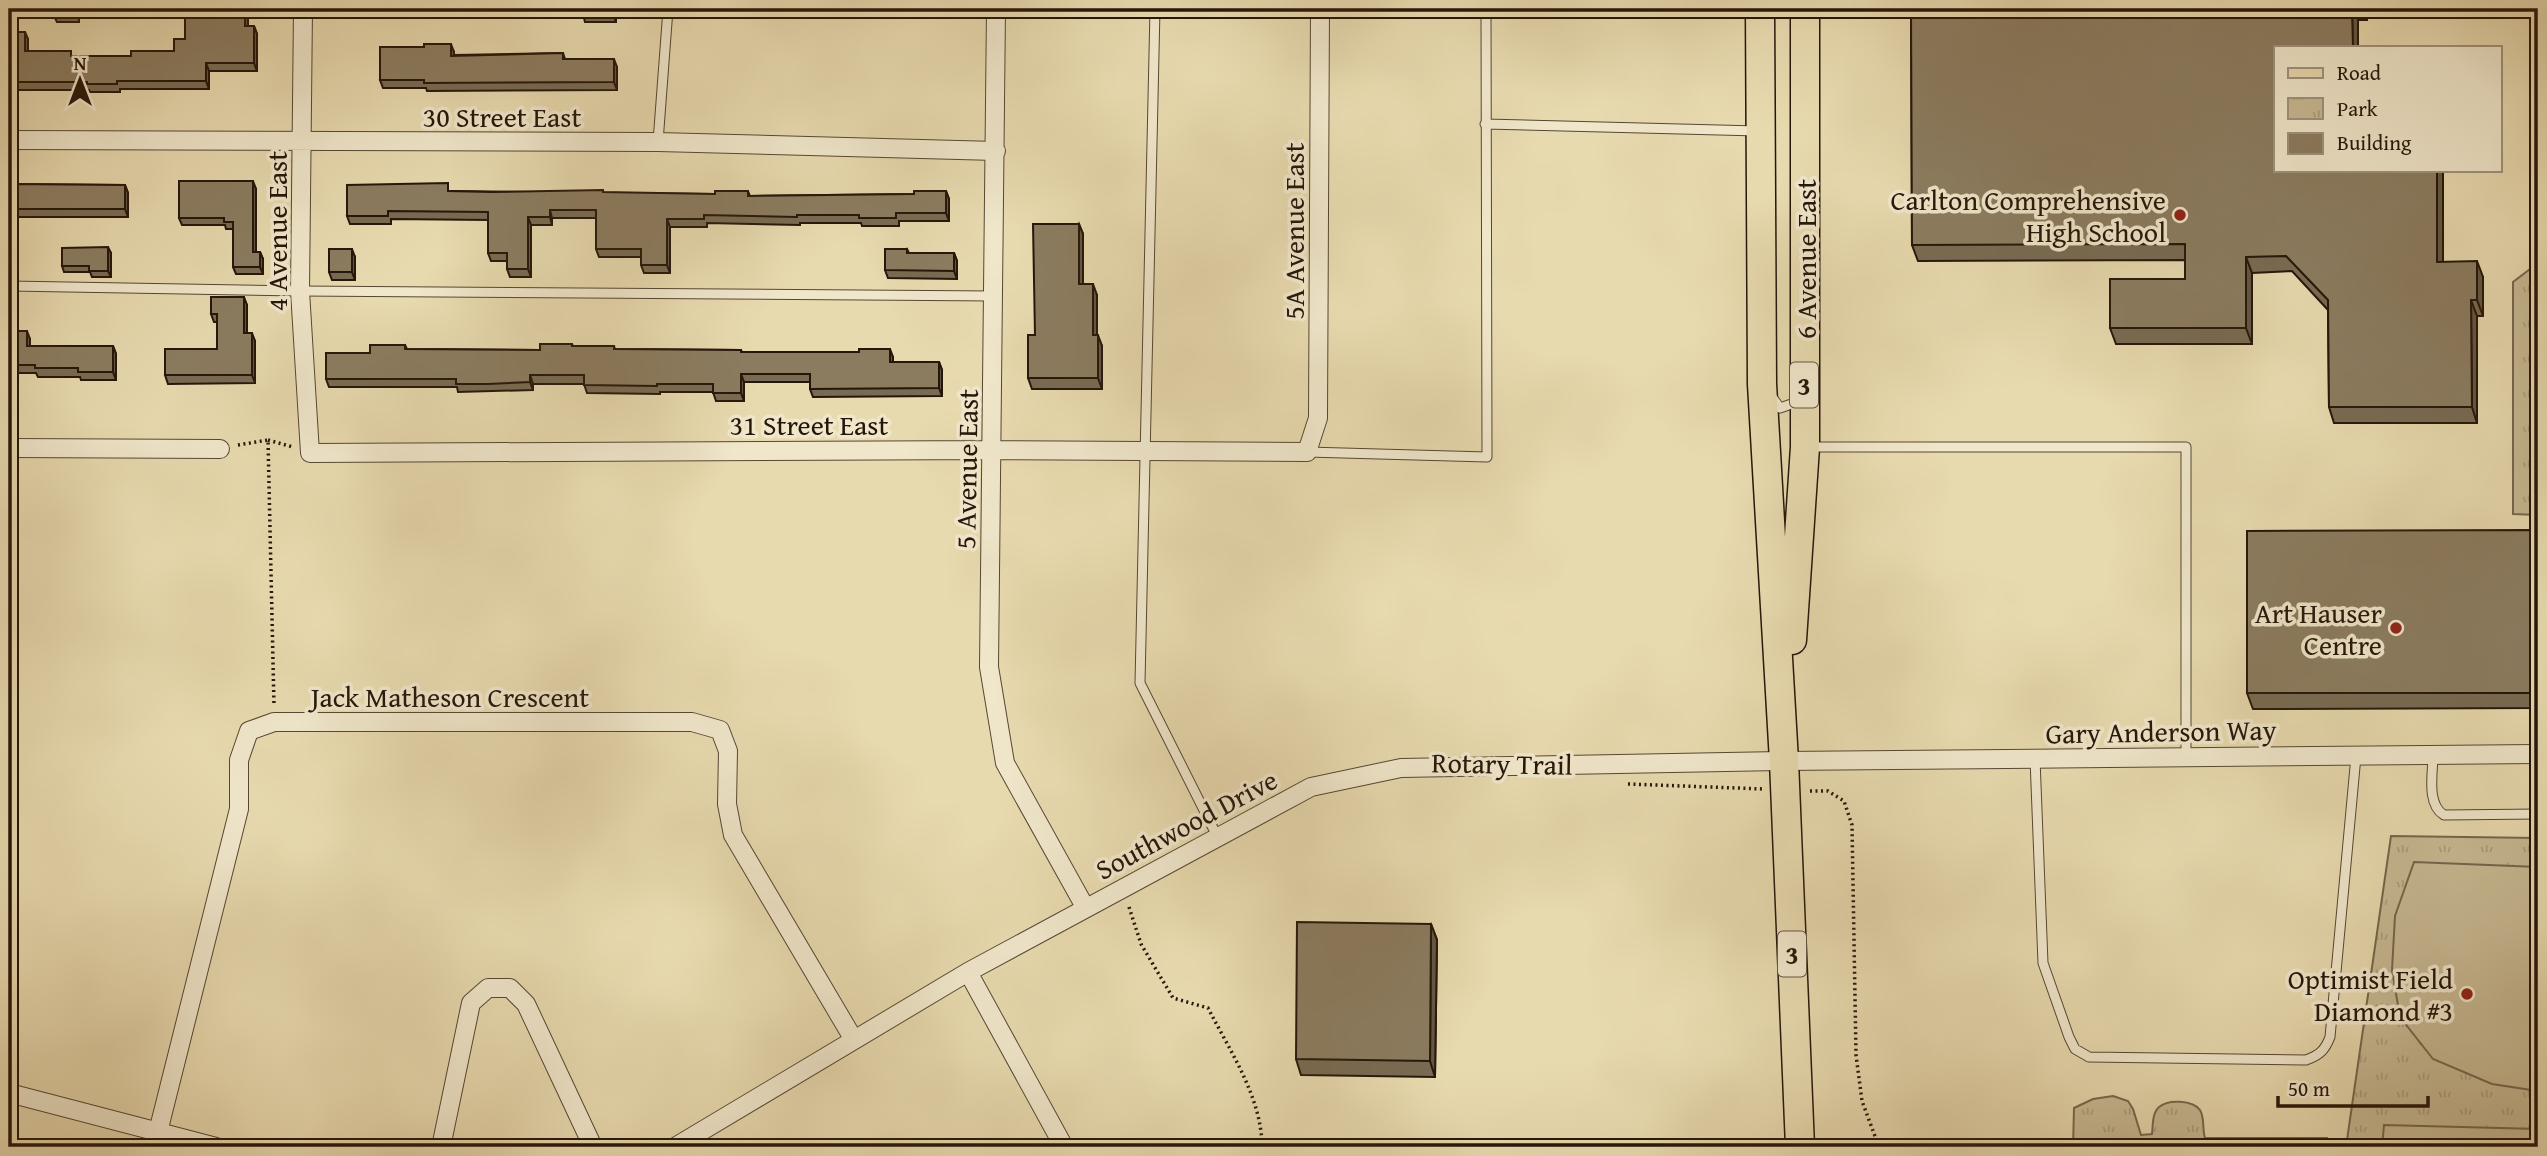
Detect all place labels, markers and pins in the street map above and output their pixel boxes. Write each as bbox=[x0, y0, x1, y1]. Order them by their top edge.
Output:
place label: Carlton Comprehensive High School bbox=[1890, 179, 2166, 252]
marker: Carlton Comprehensive High School bbox=[2172, 207, 2188, 223]
place label: Art Hauser Centre bbox=[2255, 592, 2382, 665]
marker: Art Hauser Centre bbox=[2388, 620, 2404, 636]
place label: Optimist Field Diamond #3 bbox=[2288, 958, 2453, 1031]
marker: Optimist Field Diamond #3 bbox=[2459, 986, 2475, 1002]

